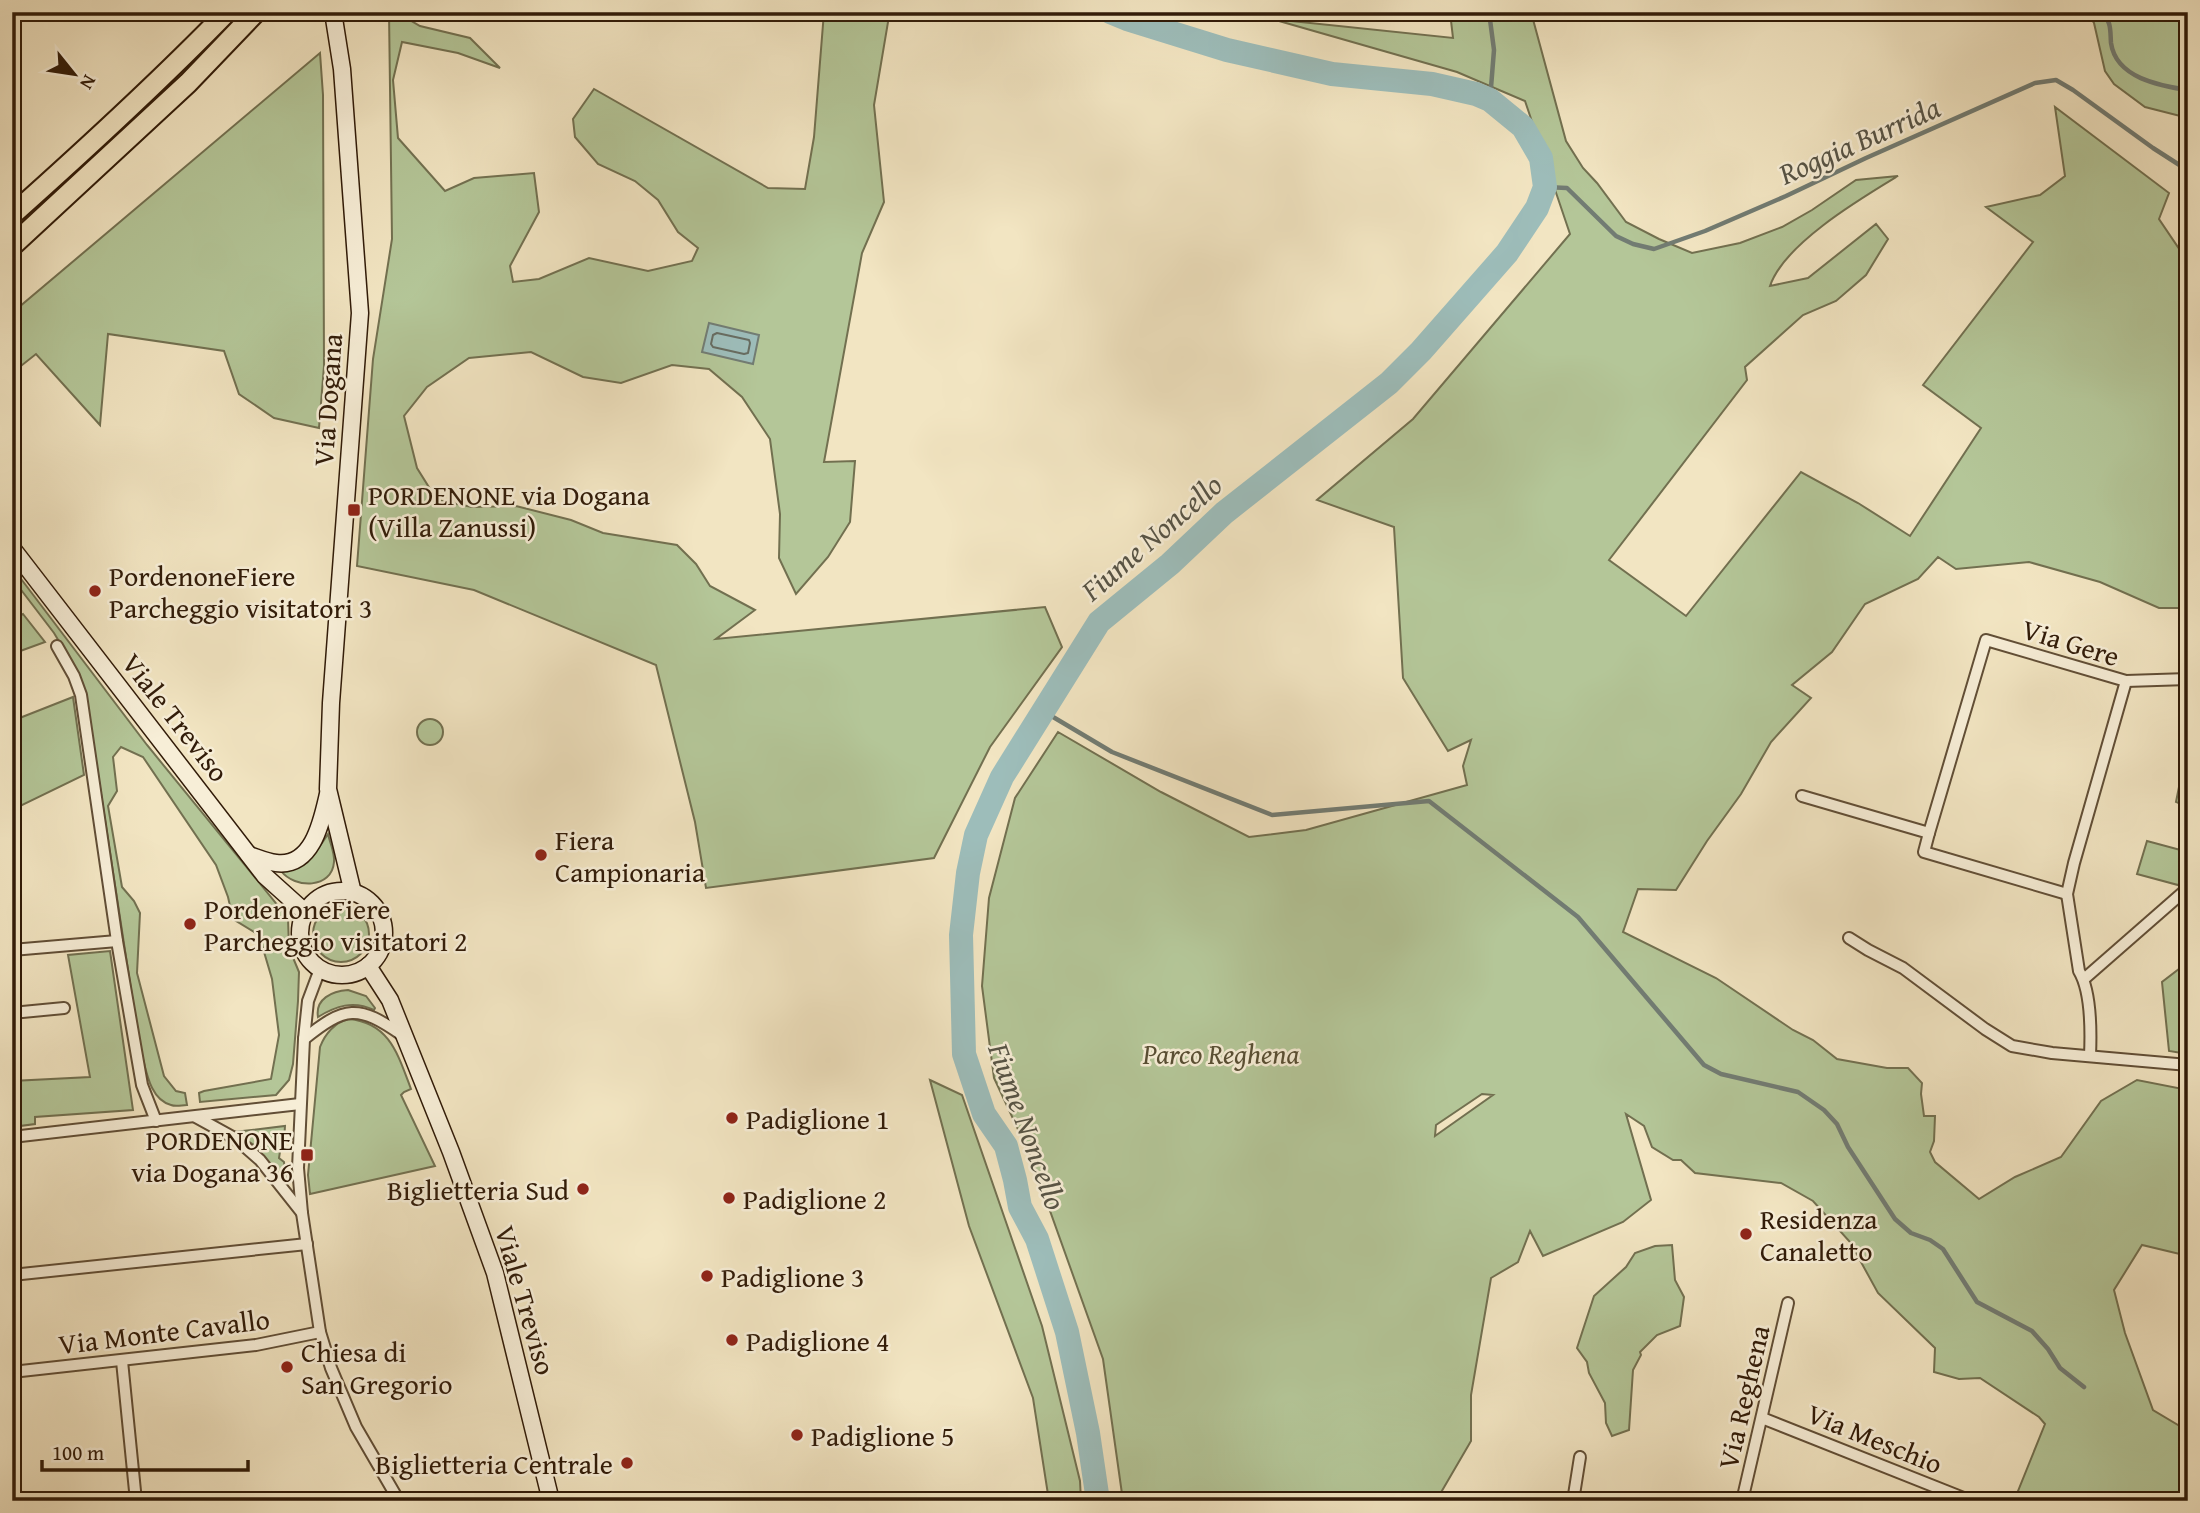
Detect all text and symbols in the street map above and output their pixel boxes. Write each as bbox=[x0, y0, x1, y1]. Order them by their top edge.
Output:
north arrow bbox=[38, 38, 108, 108]
text: N bbox=[73, 70, 104, 95]
water label: Roggia Burrida bbox=[1770, 85, 1947, 196]
street label: Via Dogana bbox=[302, 331, 352, 468]
water label: Fiume Noncello bbox=[1070, 463, 1231, 612]
place label: PORDENONE via Dogana (Villa Zanussi) bbox=[368, 474, 651, 547]
marker: PORDENONE via Dogana (Villa Zanussi) bbox=[346, 502, 362, 518]
place label: PordenoneFiere Parcheggio visitatori 3 bbox=[109, 555, 373, 628]
marker: PordenoneFiere Parcheggio visitatori 3 bbox=[87, 583, 103, 599]
street label: Via Gere bbox=[2017, 608, 2125, 676]
street label: Viale Treviso bbox=[113, 644, 239, 790]
place label: Fiera Campionaria bbox=[555, 819, 706, 892]
marker: Fiera Campionaria bbox=[533, 847, 549, 863]
place label: PordenoneFiere Parcheggio visitatori 2 bbox=[204, 888, 468, 961]
marker: PordenoneFiere Parcheggio visitatori 2 bbox=[182, 916, 198, 932]
park label: Parco Reghena bbox=[1142, 1033, 1299, 1074]
water label: Fiume Noncello bbox=[977, 1035, 1079, 1216]
place label: Padiglione 1 bbox=[746, 1098, 890, 1139]
marker: Padiglione 1 bbox=[724, 1110, 740, 1126]
place label: PORDENONE via Dogana 36 bbox=[131, 1119, 293, 1192]
marker: PORDENONE via Dogana 36 bbox=[299, 1147, 315, 1163]
place label: Biglietteria Sud bbox=[387, 1169, 569, 1210]
place label: Padiglione 2 bbox=[743, 1178, 887, 1219]
marker: Biglietteria Sud bbox=[575, 1181, 591, 1197]
marker: Padiglione 2 bbox=[721, 1190, 737, 1206]
place label: Residenza Canaletto bbox=[1760, 1198, 1878, 1271]
street label: Viale Treviso bbox=[485, 1220, 567, 1380]
marker: Residenza Canaletto bbox=[1738, 1226, 1754, 1242]
place label: Padiglione 3 bbox=[721, 1256, 865, 1297]
marker: Padiglione 3 bbox=[699, 1268, 715, 1284]
street label: Via Monte Cavallo bbox=[56, 1298, 272, 1364]
place label: Padiglione 4 bbox=[746, 1320, 890, 1361]
street label: Via Reghena bbox=[1707, 1320, 1780, 1473]
place label: Chiesa di San Gregorio bbox=[301, 1331, 452, 1404]
marker: Padiglione 4 bbox=[724, 1332, 740, 1348]
marker: Chiesa di San Gregorio bbox=[279, 1359, 295, 1375]
street label: Via Meschio bbox=[1801, 1392, 1949, 1484]
place label: Padiglione 5 bbox=[811, 1415, 955, 1456]
marker: Padiglione 5 bbox=[789, 1427, 805, 1443]
scale bar bbox=[42, 1429, 248, 1473]
text: 100 m bbox=[52, 1437, 104, 1468]
place label: Biglietteria Centrale bbox=[375, 1443, 613, 1484]
marker: Biglietteria Centrale bbox=[619, 1455, 635, 1471]

